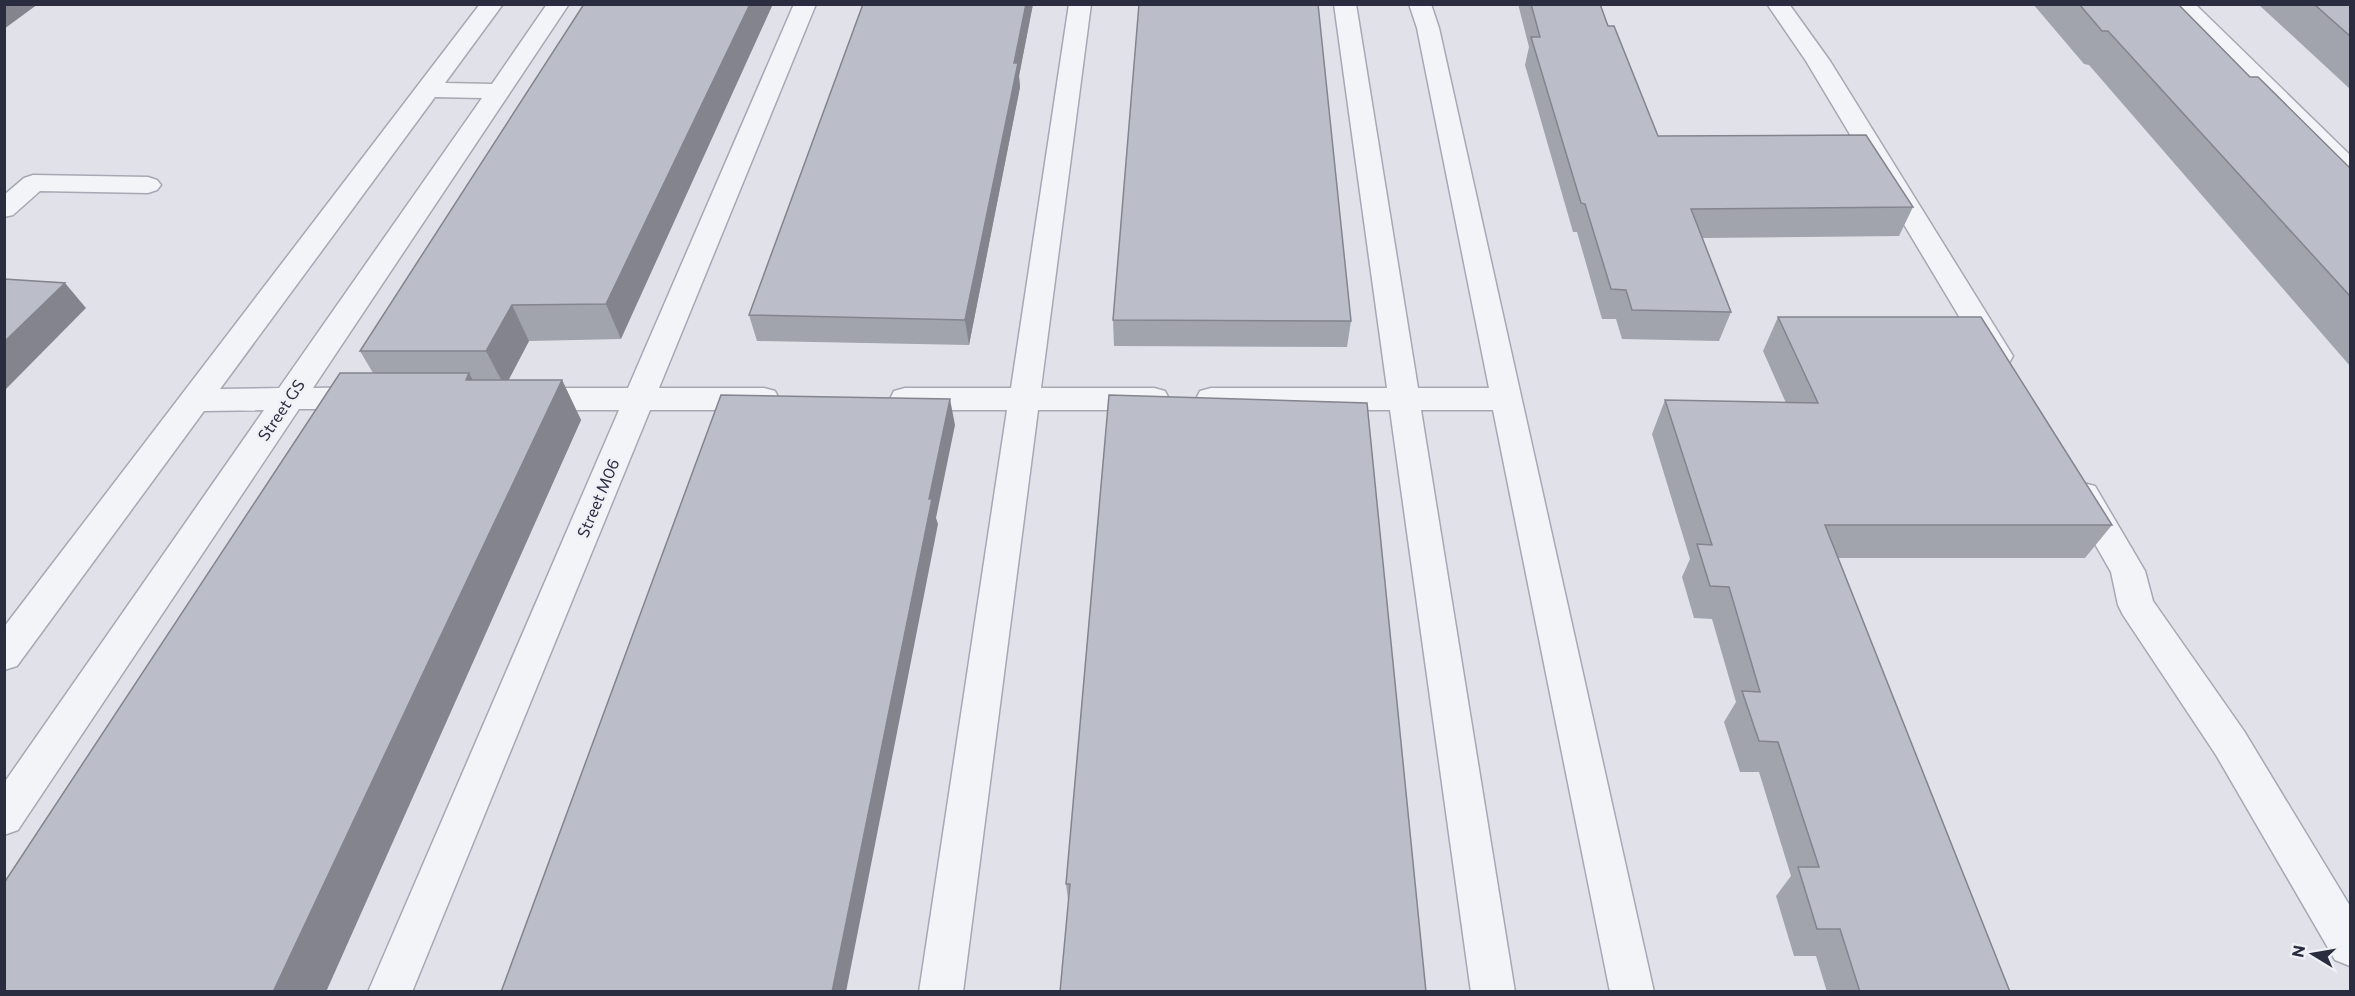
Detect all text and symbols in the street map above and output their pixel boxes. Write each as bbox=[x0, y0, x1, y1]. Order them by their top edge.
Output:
street label: Street GS bbox=[253, 376, 308, 444]
street label: Street M06 bbox=[572, 456, 623, 540]
north arrow bbox=[2283, 924, 2343, 984]
text: N bbox=[2287, 943, 2308, 959]

